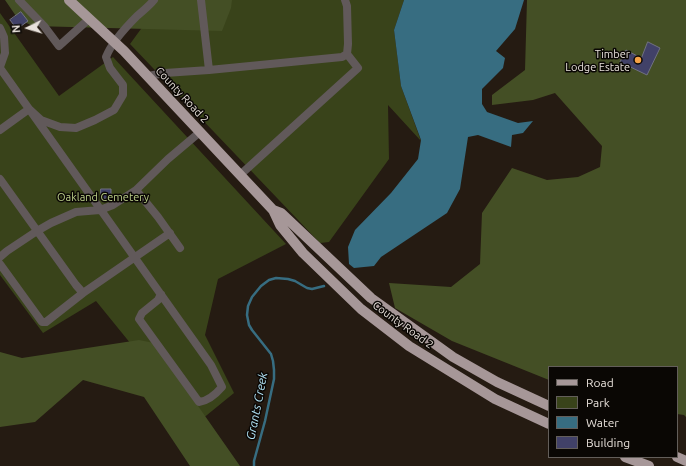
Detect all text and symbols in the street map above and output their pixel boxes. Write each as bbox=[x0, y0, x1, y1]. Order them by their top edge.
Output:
north arrow bbox=[8, 8, 48, 48]
text: N bbox=[10, 24, 22, 34]
place label: Timber Lodge Estate bbox=[565, 47, 630, 73]
marker: Timber Lodge Estate bbox=[633, 55, 643, 65]
street label: County Road 2 bbox=[153, 64, 211, 126]
park label: Oakland Cemetery bbox=[57, 190, 149, 204]
street label: County Road 2 bbox=[370, 299, 436, 351]
legend bbox=[548, 366, 678, 458]
water label: Grants Creek bbox=[243, 371, 271, 441]
text: Road bbox=[586, 376, 614, 389]
text: Park bbox=[586, 396, 610, 409]
text: Water bbox=[586, 416, 619, 429]
text: Building bbox=[586, 436, 630, 449]

